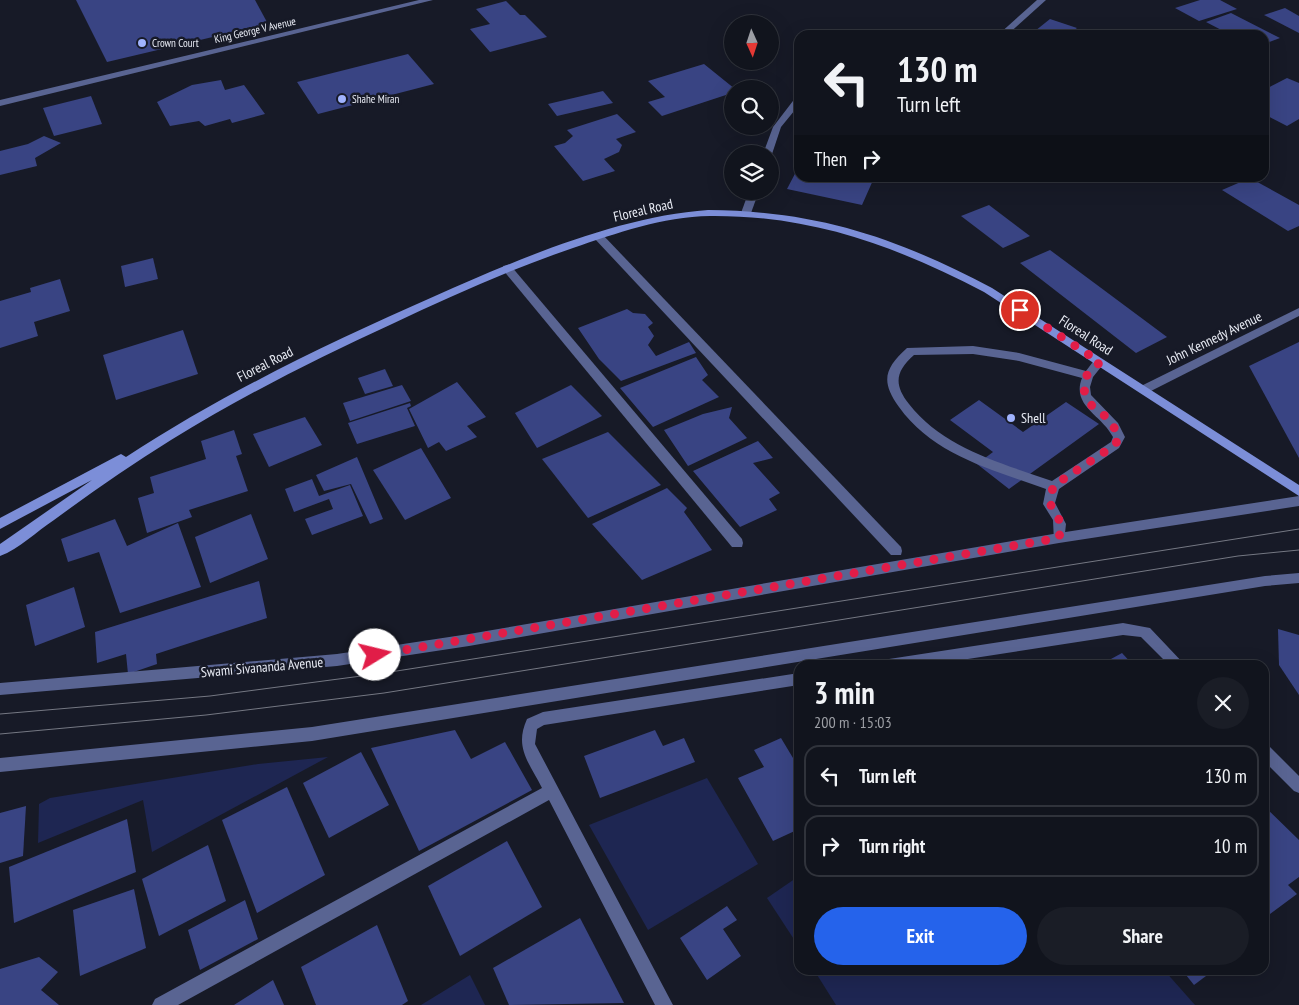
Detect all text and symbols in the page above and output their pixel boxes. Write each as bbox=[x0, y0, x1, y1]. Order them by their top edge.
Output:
street label: King George V Avenue bbox=[213, 14, 298, 46]
north arrow bbox=[724, 15, 779, 70]
map controls bbox=[724, 15, 779, 200]
place label: Crown Court bbox=[152, 36, 199, 50]
marker: Crown Court bbox=[136, 37, 148, 49]
text: 130 m bbox=[897, 46, 978, 92]
icon: left bbox=[814, 50, 879, 115]
button: search bbox=[724, 80, 779, 135]
text: Turn left bbox=[897, 90, 961, 118]
place label: Shahe Miran bbox=[352, 92, 399, 106]
marker: Shahe Miran bbox=[336, 93, 348, 105]
button: layers bbox=[724, 145, 779, 200]
icon: right bbox=[857, 145, 885, 173]
text: Then bbox=[814, 147, 847, 171]
street label: Floreal Road bbox=[612, 194, 674, 226]
pin bbox=[999, 289, 1041, 331]
icon: arrive bbox=[1006, 296, 1034, 324]
street label: John Kennedy Avenue bbox=[1162, 307, 1265, 369]
street label: Floreal Road bbox=[1056, 311, 1116, 359]
street label: Floreal Road bbox=[234, 342, 296, 386]
place label: Shell bbox=[1021, 409, 1046, 427]
marker: Shell bbox=[1005, 412, 1017, 424]
position arrow bbox=[348, 628, 400, 680]
street label: Swami Sivananda Avenue bbox=[200, 653, 324, 681]
text: 3 min bbox=[814, 673, 875, 712]
button: close bbox=[1197, 677, 1249, 729]
text: 200 m · 15:03 bbox=[814, 712, 892, 732]
icon: left bbox=[816, 762, 844, 790]
text: Turn left bbox=[859, 764, 916, 788]
text: 130 m bbox=[1205, 764, 1247, 788]
icon: right bbox=[816, 832, 844, 860]
text: Turn right bbox=[859, 834, 925, 858]
text: 10 m bbox=[1214, 834, 1247, 858]
button: Exit bbox=[814, 907, 1027, 965]
button: Share bbox=[1037, 907, 1249, 965]

